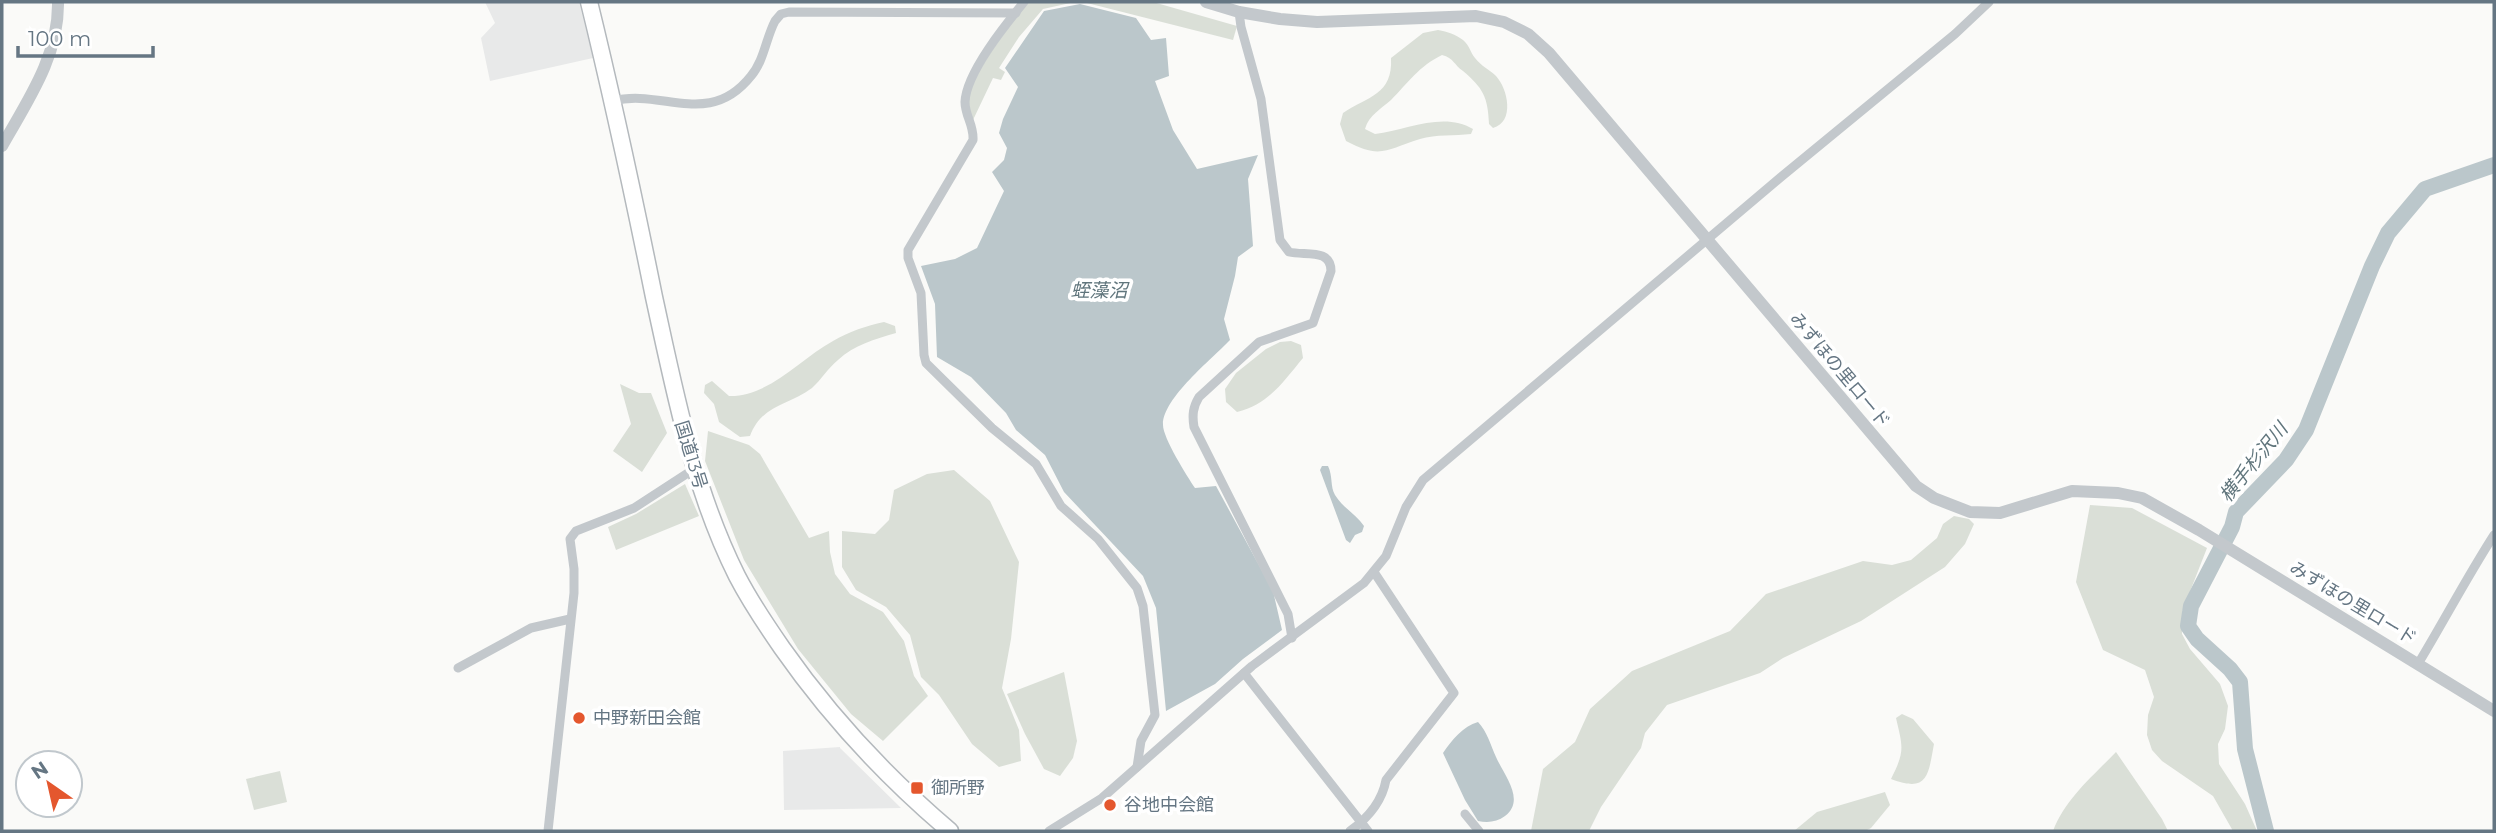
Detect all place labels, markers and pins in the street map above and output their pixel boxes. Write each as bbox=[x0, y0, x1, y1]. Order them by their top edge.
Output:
place label: 中野新田会館 bbox=[593, 707, 701, 729]
marker: 中野新田会館 bbox=[571, 710, 587, 726]
place label: 御所野 bbox=[931, 777, 985, 799]
marker: 御所野 bbox=[909, 780, 925, 796]
place label: 谷地中会館 bbox=[1124, 794, 1214, 816]
marker: 谷地中会館 bbox=[1102, 797, 1118, 813]

